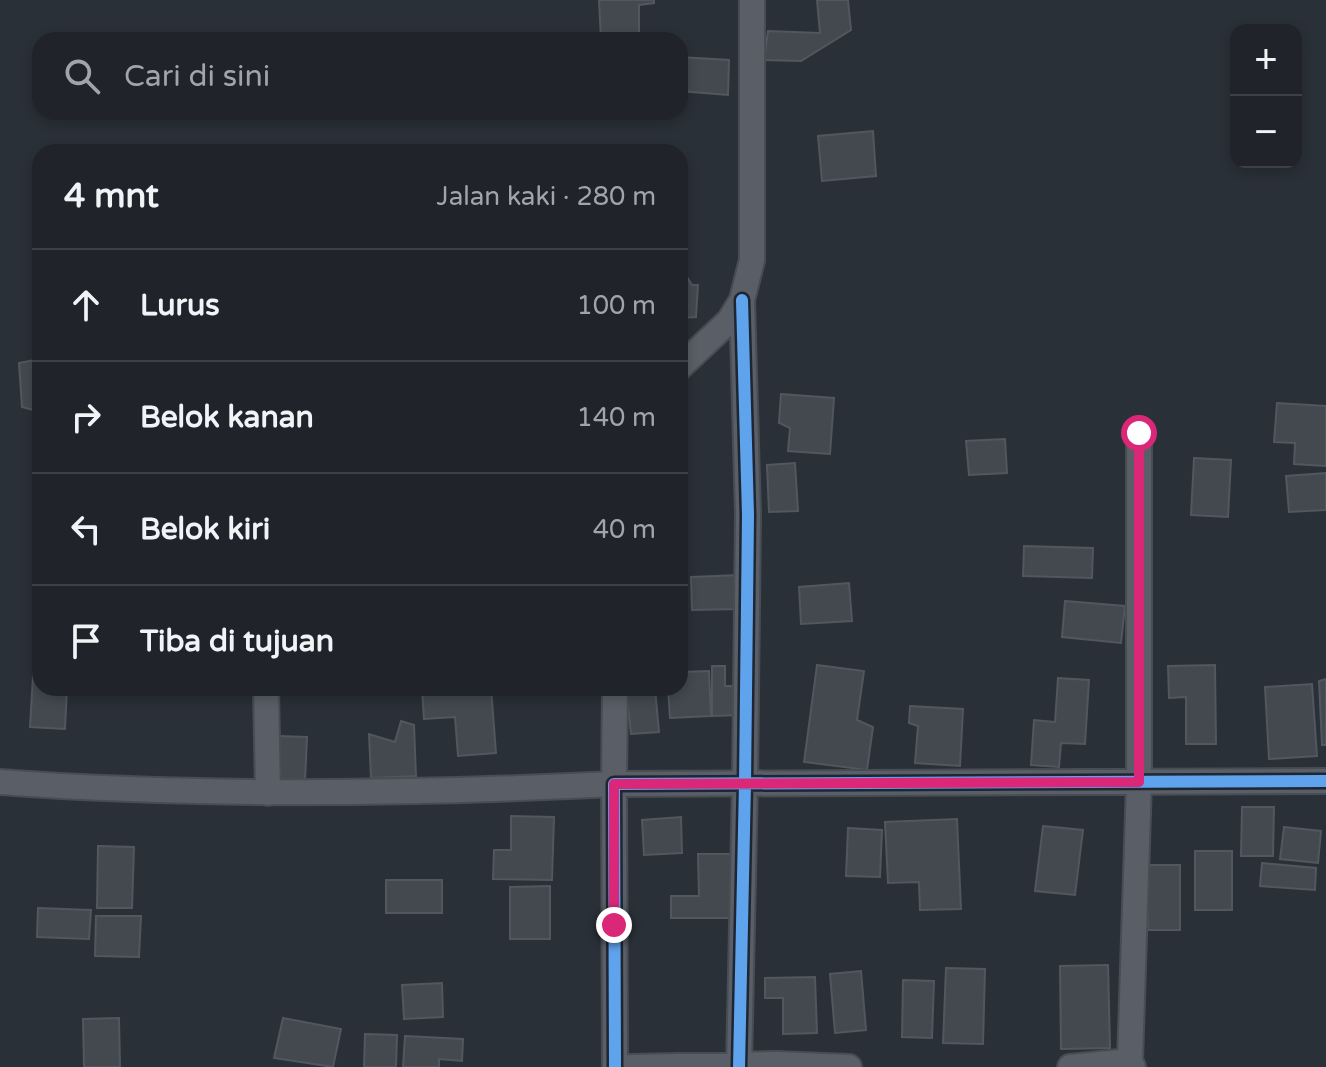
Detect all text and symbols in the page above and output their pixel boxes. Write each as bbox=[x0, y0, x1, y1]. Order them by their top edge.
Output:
map controls bbox=[1230, 24, 1302, 168]
button: + bbox=[1230, 24, 1302, 96]
search box bbox=[32, 32, 688, 120]
icon: search bbox=[60, 54, 104, 98]
text: Cari di sini bbox=[124, 58, 270, 95]
button: − bbox=[1230, 96, 1302, 168]
text: 4 mnt bbox=[64, 176, 159, 217]
text: Jalan kaki · 280 m bbox=[437, 181, 656, 212]
icon: ahead bbox=[64, 283, 108, 327]
text: Lurus bbox=[140, 287, 220, 324]
text: 100 m bbox=[576, 290, 656, 321]
icon: right bbox=[64, 395, 108, 439]
text: Belok kanan bbox=[140, 399, 314, 436]
text: 140 m bbox=[576, 402, 656, 433]
route start bbox=[1121, 415, 1157, 451]
icon: left bbox=[64, 507, 108, 551]
text: Belok kiri bbox=[140, 511, 270, 548]
text: 40 m bbox=[593, 514, 656, 545]
icon: arrive bbox=[64, 619, 108, 663]
text: Tiba di tujuan bbox=[140, 623, 334, 660]
route end bbox=[596, 907, 632, 943]

